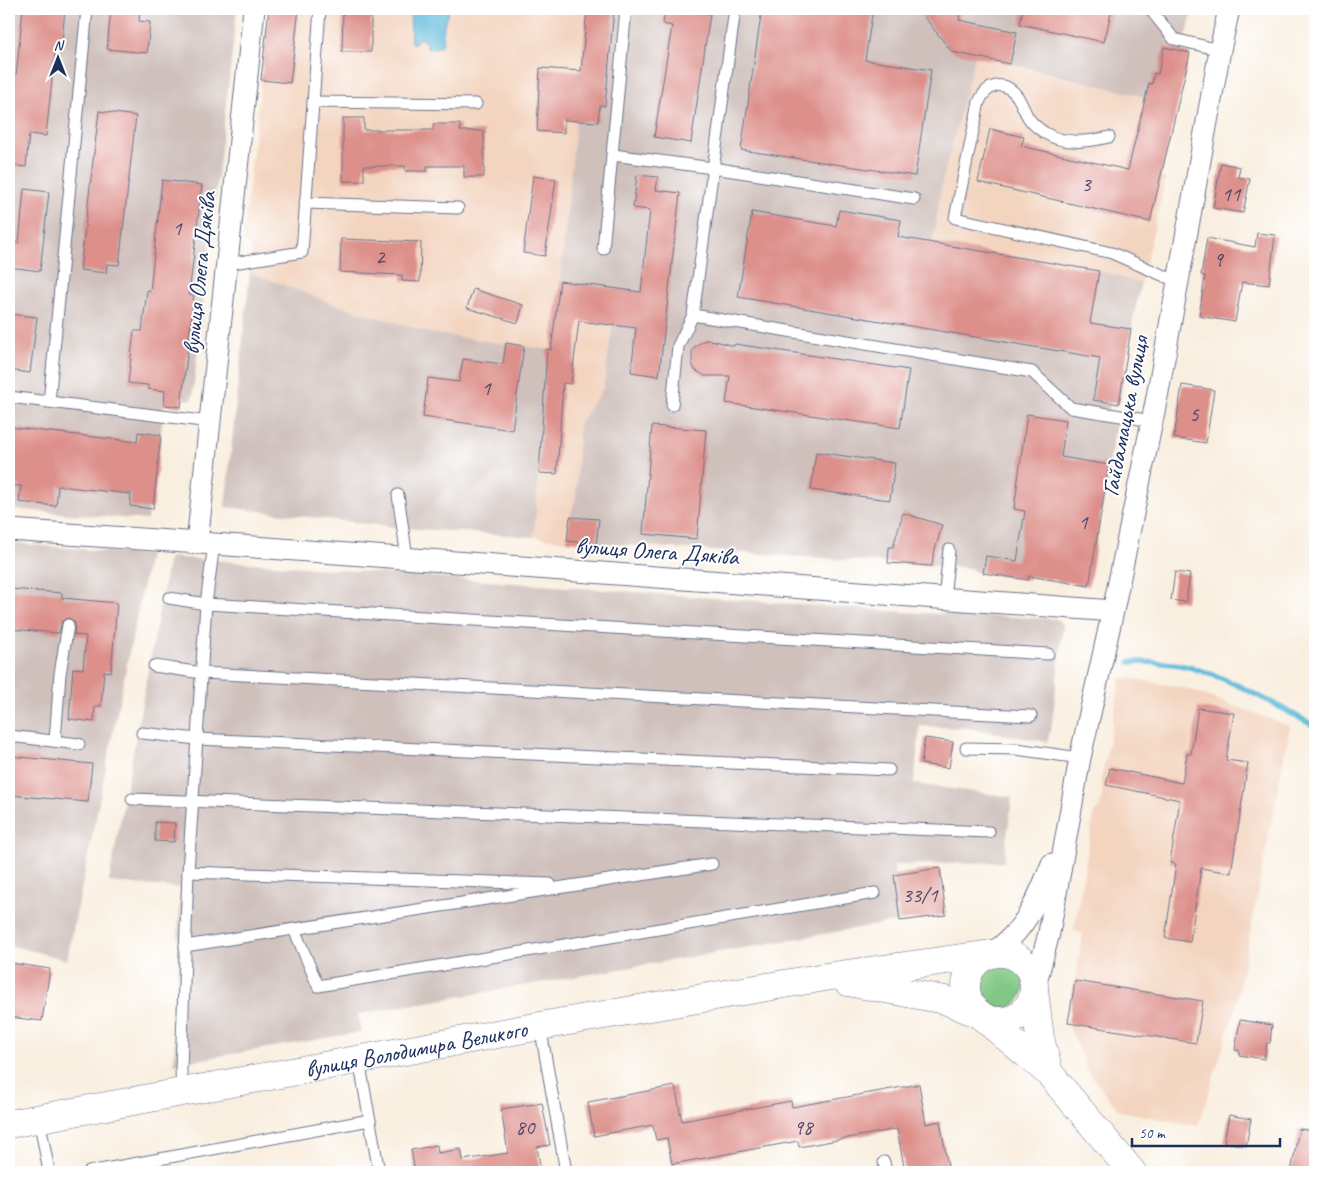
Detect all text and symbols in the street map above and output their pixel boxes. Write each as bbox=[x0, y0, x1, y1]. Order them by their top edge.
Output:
north arrow bbox=[32, 32, 82, 82]
text: N bbox=[54, 37, 65, 54]
house number: 3 bbox=[1081, 171, 1092, 197]
house number: 11 bbox=[1222, 181, 1242, 207]
street label: вулиця Олега Дяківа bbox=[176, 189, 223, 356]
house number: 1 bbox=[172, 215, 183, 241]
house number: 2 bbox=[375, 244, 386, 270]
house number: 9 bbox=[1213, 246, 1224, 272]
street label: Гайдамацька вулиця bbox=[1095, 332, 1156, 498]
house number: 1 bbox=[481, 375, 492, 401]
house number: 5 bbox=[1189, 401, 1200, 427]
house number: 1 bbox=[1078, 509, 1089, 535]
street label: вулиця Олега Дяківа bbox=[574, 530, 741, 572]
house number: 33/1 bbox=[902, 882, 939, 908]
street label: вулиця Володимира Великого bbox=[303, 1013, 531, 1084]
house number: 80 bbox=[516, 1114, 536, 1140]
house number: 98 bbox=[794, 1114, 815, 1140]
scale bar bbox=[1132, 1116, 1279, 1148]
text: 50 m bbox=[1139, 1124, 1166, 1143]

